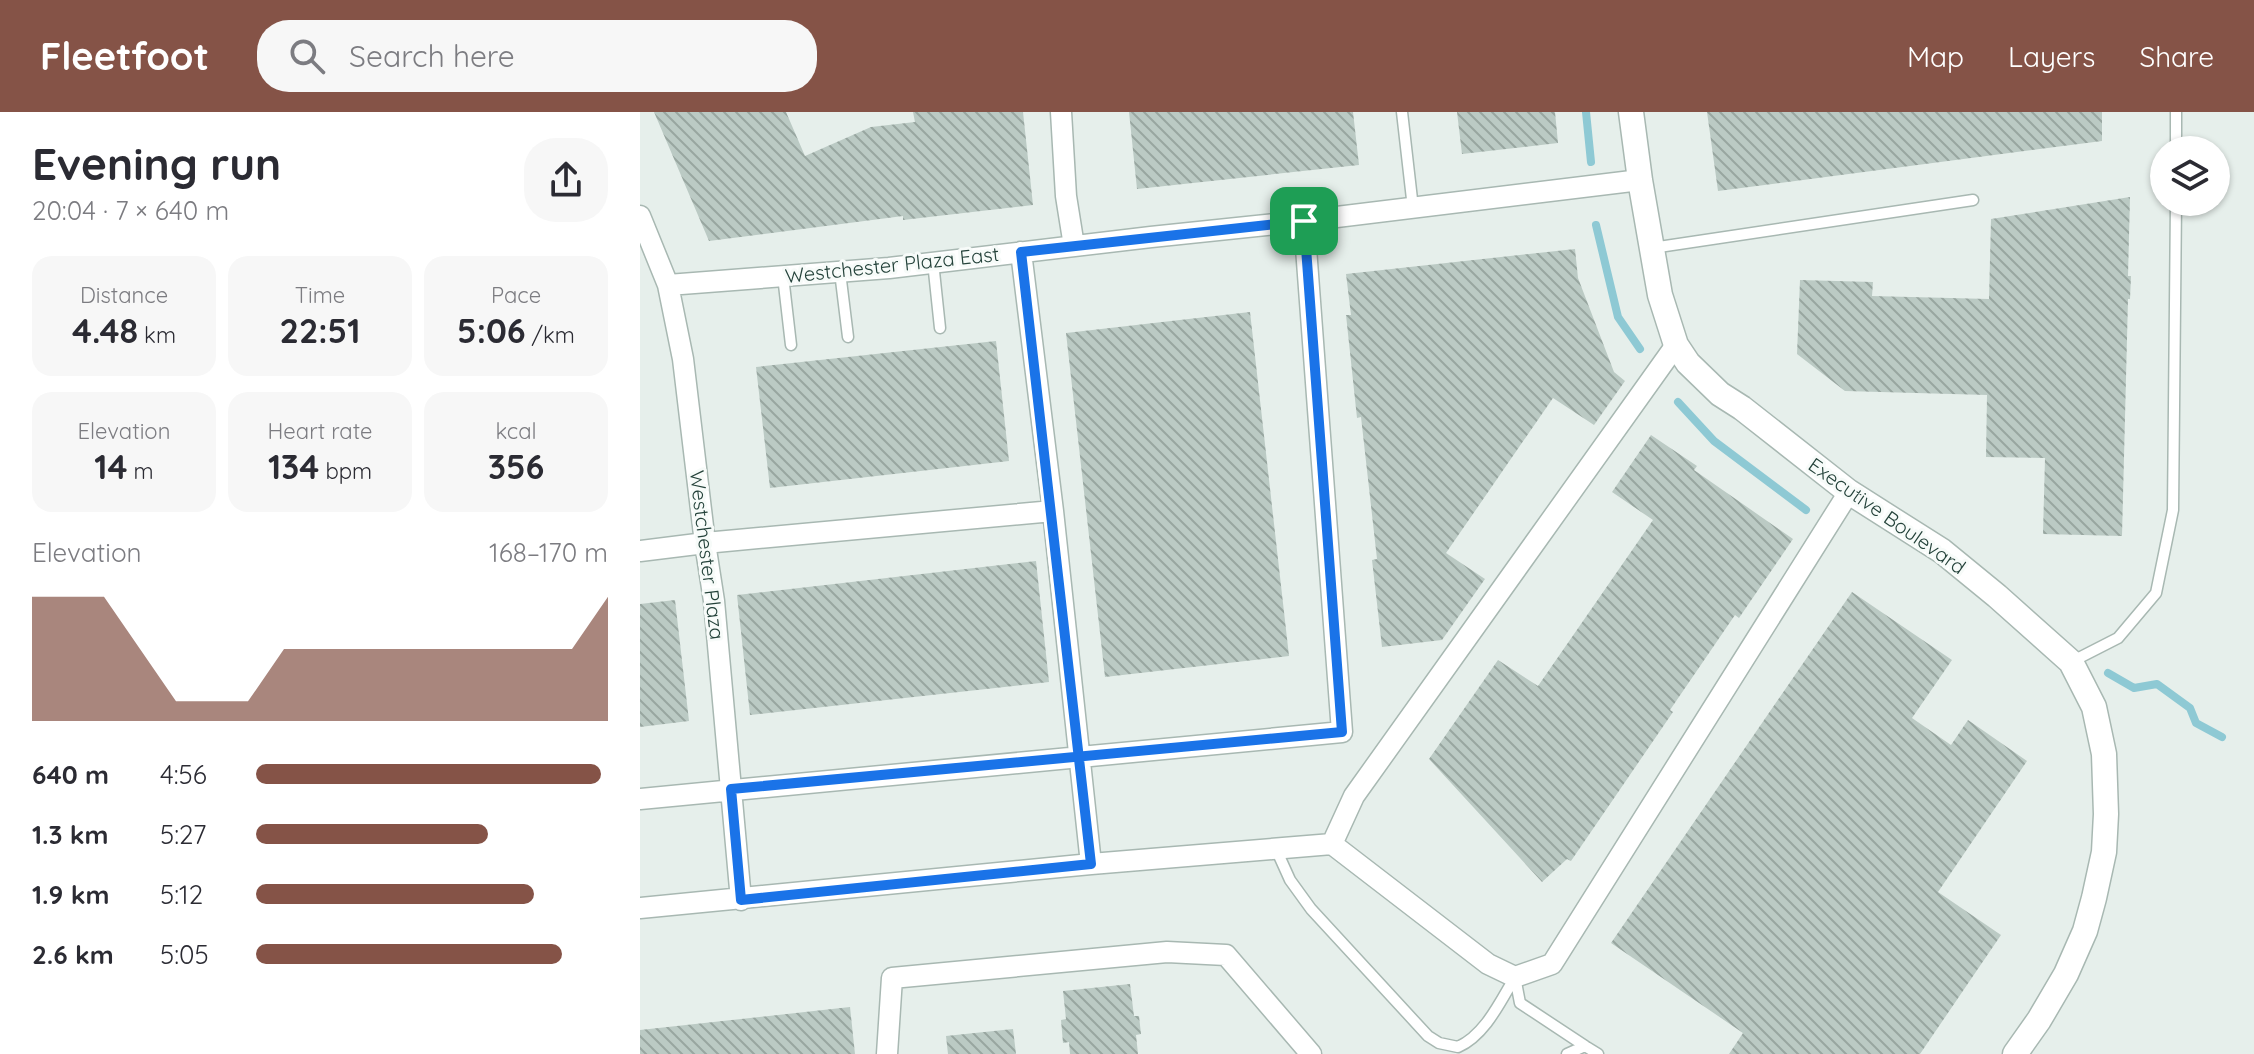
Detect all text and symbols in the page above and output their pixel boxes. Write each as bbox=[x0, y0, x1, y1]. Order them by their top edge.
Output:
search box bbox=[257, 20, 817, 92]
text: Fleetfoot bbox=[40, 32, 209, 80]
icon: search bbox=[285, 34, 329, 78]
text: Search here bbox=[349, 37, 515, 75]
text: Map bbox=[1907, 39, 1964, 74]
text: Layers bbox=[2008, 39, 2095, 74]
text: Share bbox=[2139, 39, 2214, 74]
text: Evening run bbox=[32, 136, 281, 191]
map controls bbox=[2150, 136, 2230, 216]
button: layers bbox=[2150, 136, 2230, 216]
button: share bbox=[524, 138, 608, 222]
pin bbox=[1270, 187, 1338, 255]
text: 20:04 · 7 × 640 m bbox=[32, 194, 229, 227]
icon: arrive bbox=[1282, 199, 1326, 243]
street label: Westchester Plaza East bbox=[784, 241, 1001, 288]
text: Distance bbox=[80, 281, 168, 309]
text: Time bbox=[295, 281, 345, 309]
text: Pace bbox=[491, 281, 541, 309]
text: 4.48 bbox=[72, 309, 138, 352]
text: 22:51 bbox=[280, 309, 360, 352]
text: 5:06 bbox=[457, 309, 526, 352]
text: km bbox=[138, 321, 176, 349]
text: /km bbox=[526, 321, 575, 349]
text: Elevation bbox=[78, 417, 170, 445]
text: Heart rate bbox=[268, 417, 372, 445]
text: kcal bbox=[495, 417, 537, 445]
text: 14 bbox=[94, 445, 128, 488]
text: 134 bbox=[268, 445, 319, 488]
text: 356 bbox=[488, 445, 544, 488]
street label: Executive Boulevard bbox=[1804, 452, 1971, 579]
text: m bbox=[128, 457, 154, 485]
text: bpm bbox=[319, 457, 372, 485]
street label: Westchester Plaza bbox=[685, 469, 730, 641]
text: Elevation bbox=[32, 536, 142, 569]
text: 168–170 m bbox=[489, 536, 608, 569]
text: 640 m bbox=[32, 758, 109, 791]
text: 4:56 bbox=[160, 758, 207, 791]
text: 1.3 km bbox=[32, 818, 109, 851]
text: 5:27 bbox=[160, 818, 206, 851]
text: 1.9 km bbox=[32, 878, 109, 911]
text: 5:12 bbox=[160, 878, 203, 911]
text: 2.6 km bbox=[32, 938, 114, 971]
text: 5:05 bbox=[160, 938, 209, 971]

